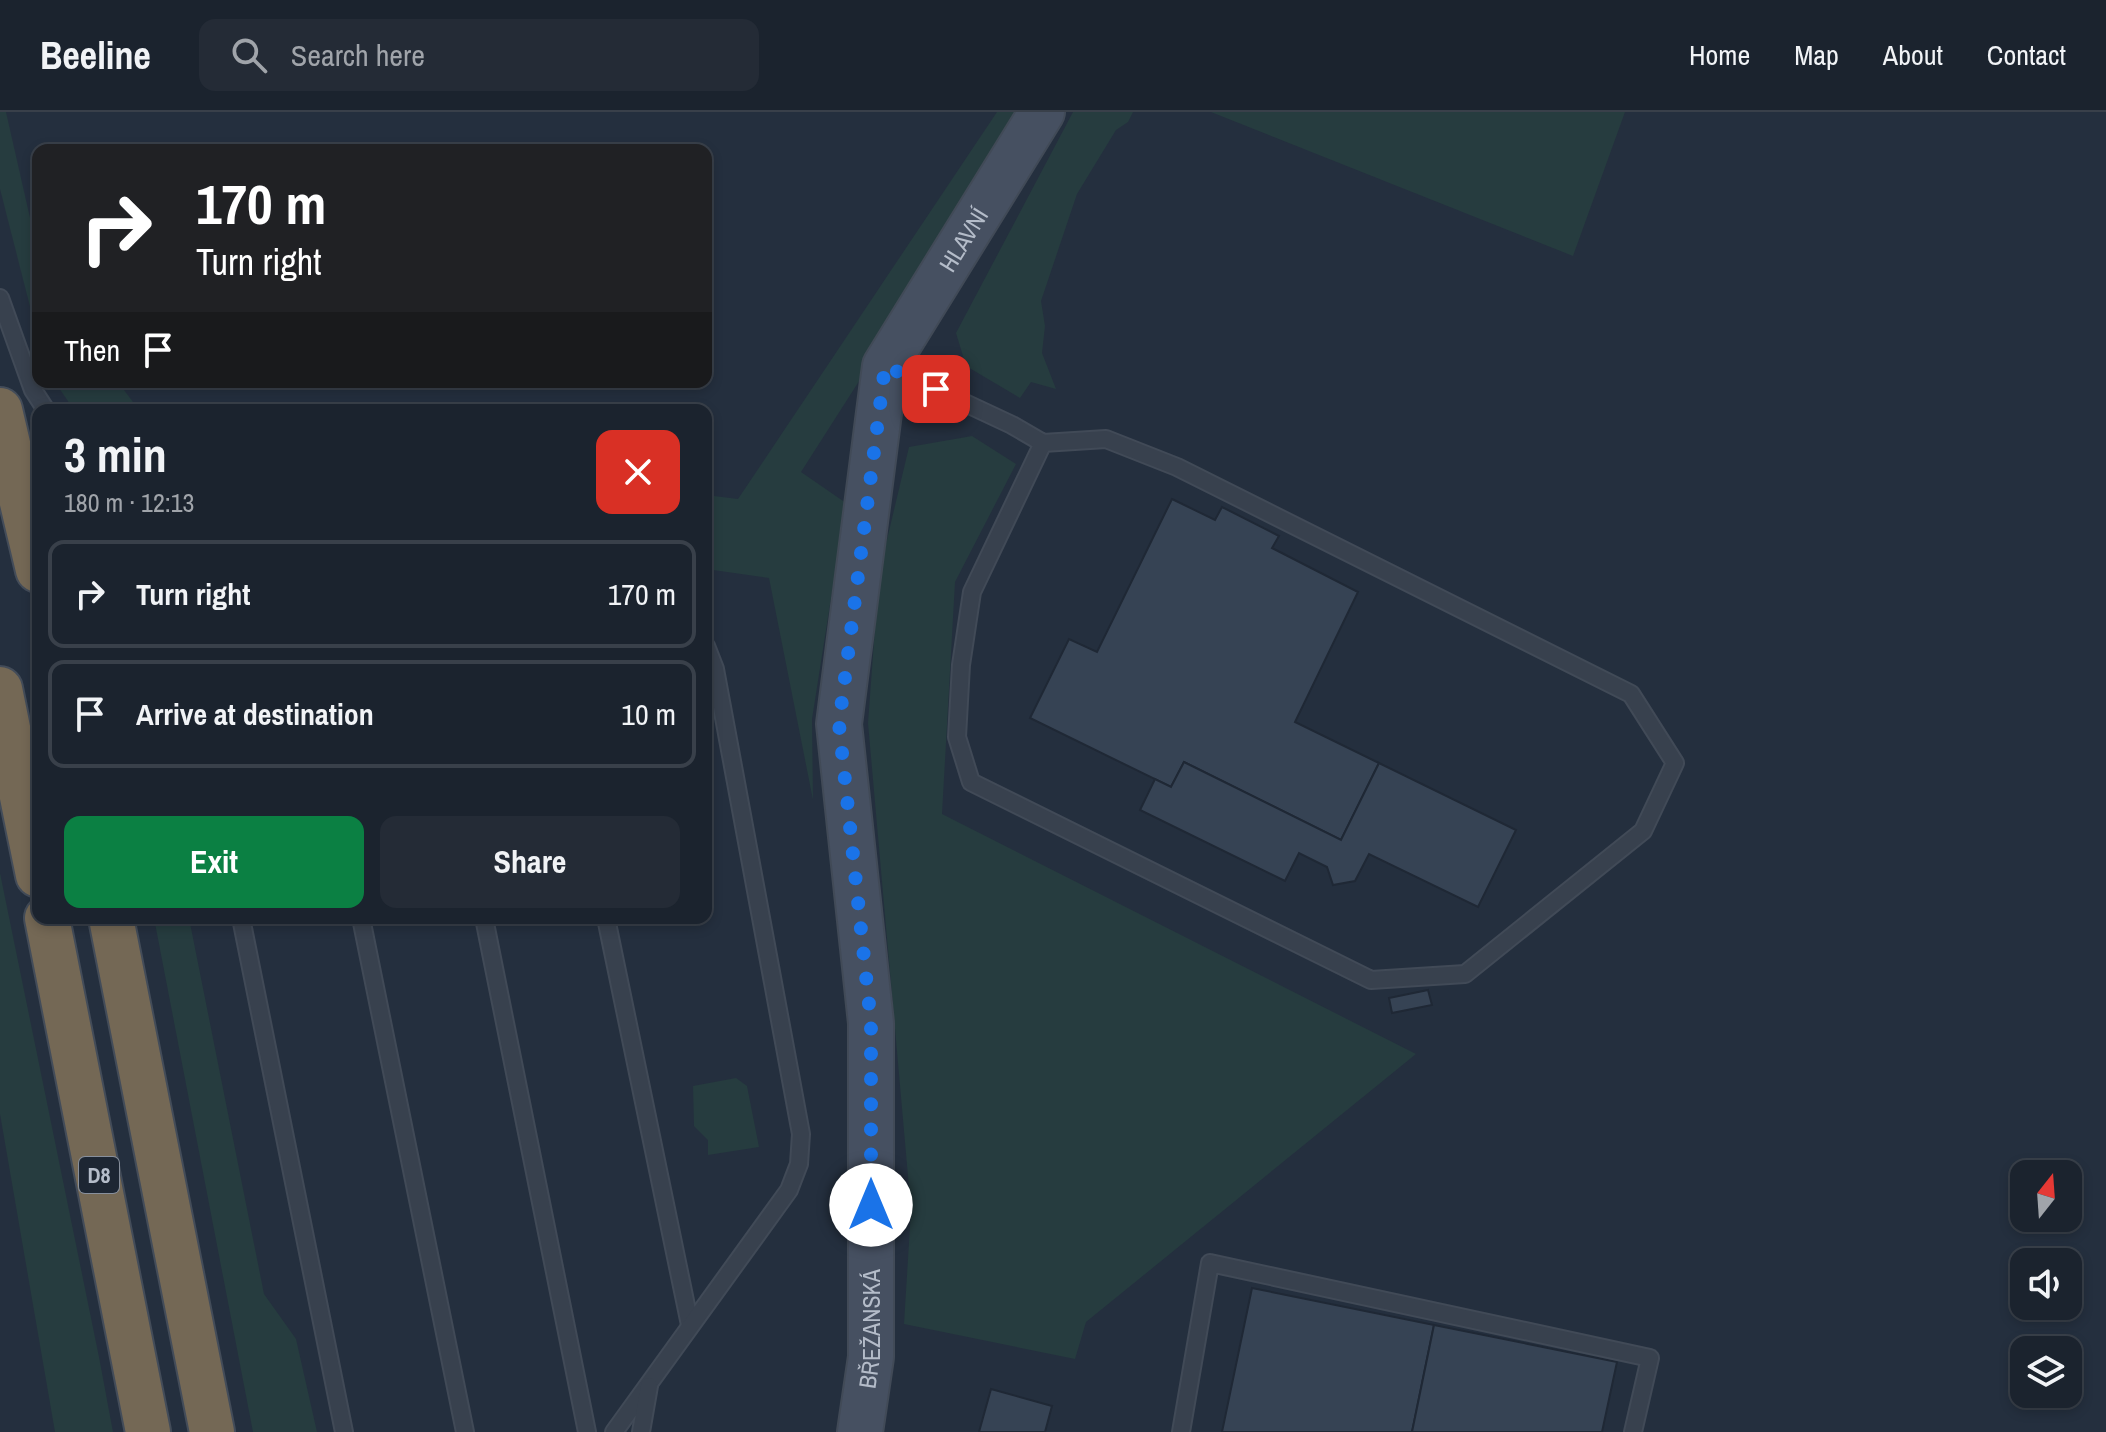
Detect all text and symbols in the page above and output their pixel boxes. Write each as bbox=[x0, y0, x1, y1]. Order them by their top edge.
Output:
search box bbox=[199, 19, 759, 91]
text: Beeline bbox=[40, 30, 151, 81]
icon: search bbox=[227, 33, 271, 77]
text: Search here bbox=[291, 35, 425, 75]
text: Home bbox=[1689, 36, 1750, 74]
text: Map bbox=[1794, 36, 1839, 74]
text: About bbox=[1883, 36, 1943, 74]
text: Contact bbox=[1987, 36, 2066, 74]
text: 170 m bbox=[196, 166, 326, 241]
icon: right bbox=[64, 176, 168, 280]
street label: HLAVNÍ bbox=[931, 201, 995, 278]
text: Turn right bbox=[196, 238, 321, 286]
icon: arrive bbox=[136, 328, 180, 372]
text: Then bbox=[64, 330, 120, 370]
pin bbox=[902, 355, 970, 423]
icon: arrive bbox=[914, 367, 958, 411]
text: 3 min bbox=[64, 422, 167, 487]
button: close bbox=[596, 430, 680, 514]
text: 180 m · 12:13 bbox=[64, 485, 194, 520]
icon: right bbox=[68, 572, 112, 616]
text: Turn right bbox=[136, 574, 250, 614]
text: 170 m bbox=[608, 574, 676, 614]
icon: arrive bbox=[68, 692, 112, 736]
text: Arrive at destination bbox=[136, 694, 374, 734]
text: 10 m bbox=[621, 694, 676, 734]
button: Exit bbox=[64, 816, 364, 908]
button: Share bbox=[380, 816, 680, 908]
road number: D8 bbox=[79, 1157, 119, 1193]
north arrow bbox=[2010, 1160, 2082, 1232]
map controls bbox=[2010, 1160, 2082, 1408]
position arrow bbox=[829, 1163, 913, 1247]
button: sound bbox=[2010, 1248, 2082, 1320]
street label: BŘEŽANSKÁ bbox=[851, 1268, 887, 1390]
button: layers bbox=[2010, 1336, 2082, 1408]

